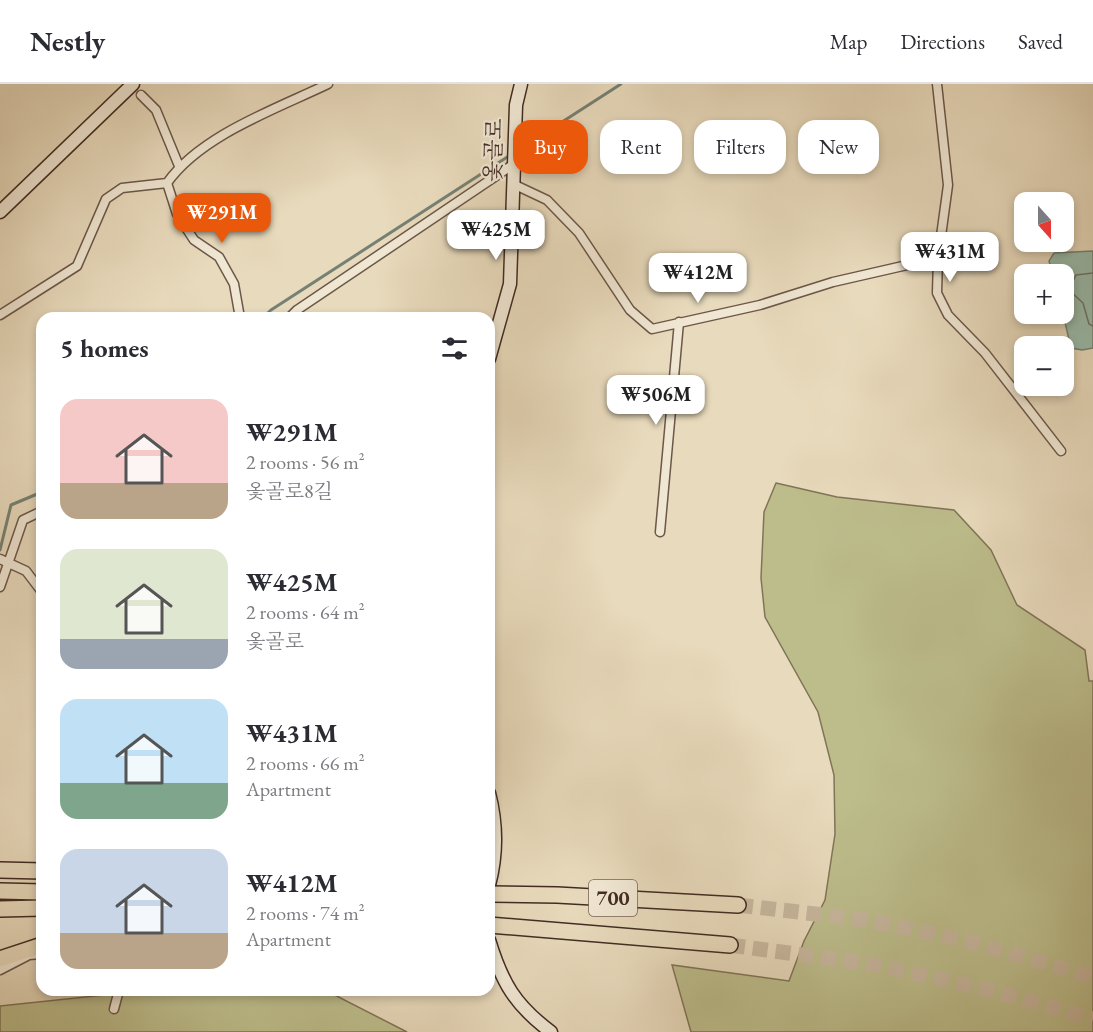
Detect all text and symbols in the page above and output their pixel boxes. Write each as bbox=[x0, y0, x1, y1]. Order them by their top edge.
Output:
text: Nestly bbox=[30, 23, 105, 59]
text: Map bbox=[830, 28, 867, 55]
text: Directions bbox=[900, 28, 985, 55]
text: Saved bbox=[1018, 28, 1063, 55]
street label: 옻골로 bbox=[478, 118, 509, 182]
chip: Buy bbox=[513, 120, 588, 174]
chip: Rent bbox=[600, 120, 682, 174]
chip: Filters bbox=[694, 120, 786, 174]
chip: New bbox=[798, 120, 879, 174]
north arrow bbox=[1014, 192, 1074, 252]
map controls bbox=[1014, 192, 1074, 396]
pin: ₩291M bbox=[180, 193, 264, 244]
text: ₩291M bbox=[187, 199, 257, 225]
pin: ₩425M bbox=[454, 210, 538, 261]
text: ₩425M bbox=[461, 216, 531, 242]
pin: ₩431M bbox=[908, 232, 992, 283]
text: ₩431M bbox=[915, 238, 985, 264]
pin: ₩412M bbox=[656, 253, 740, 304]
text: ₩412M bbox=[663, 259, 733, 285]
button: + bbox=[1014, 264, 1074, 324]
text: 5 homes bbox=[60, 331, 149, 365]
icon: filters bbox=[438, 332, 471, 365]
button: − bbox=[1014, 336, 1074, 396]
pin: ₩506M bbox=[614, 375, 698, 426]
text: ₩506M bbox=[621, 381, 691, 407]
text: ₩291M bbox=[246, 415, 338, 449]
icon: home bbox=[108, 423, 180, 495]
text: 2 rooms · 56 m² bbox=[246, 449, 365, 475]
text: 옻골로8길 bbox=[246, 478, 333, 504]
text: ₩425M bbox=[246, 565, 338, 599]
icon: home bbox=[108, 573, 180, 645]
text: 2 rooms · 64 m² bbox=[246, 599, 365, 625]
text: 옻골로 bbox=[246, 628, 304, 654]
text: ₩431M bbox=[246, 716, 338, 750]
icon: home bbox=[108, 723, 180, 795]
text: 2 rooms · 66 m² bbox=[246, 750, 365, 776]
text: Apartment bbox=[246, 776, 331, 802]
text: ₩412M bbox=[246, 866, 338, 900]
icon: home bbox=[108, 873, 180, 945]
road number: 700 bbox=[589, 880, 637, 916]
text: 2 rooms · 74 m² bbox=[246, 900, 365, 926]
text: Apartment bbox=[246, 926, 331, 952]

